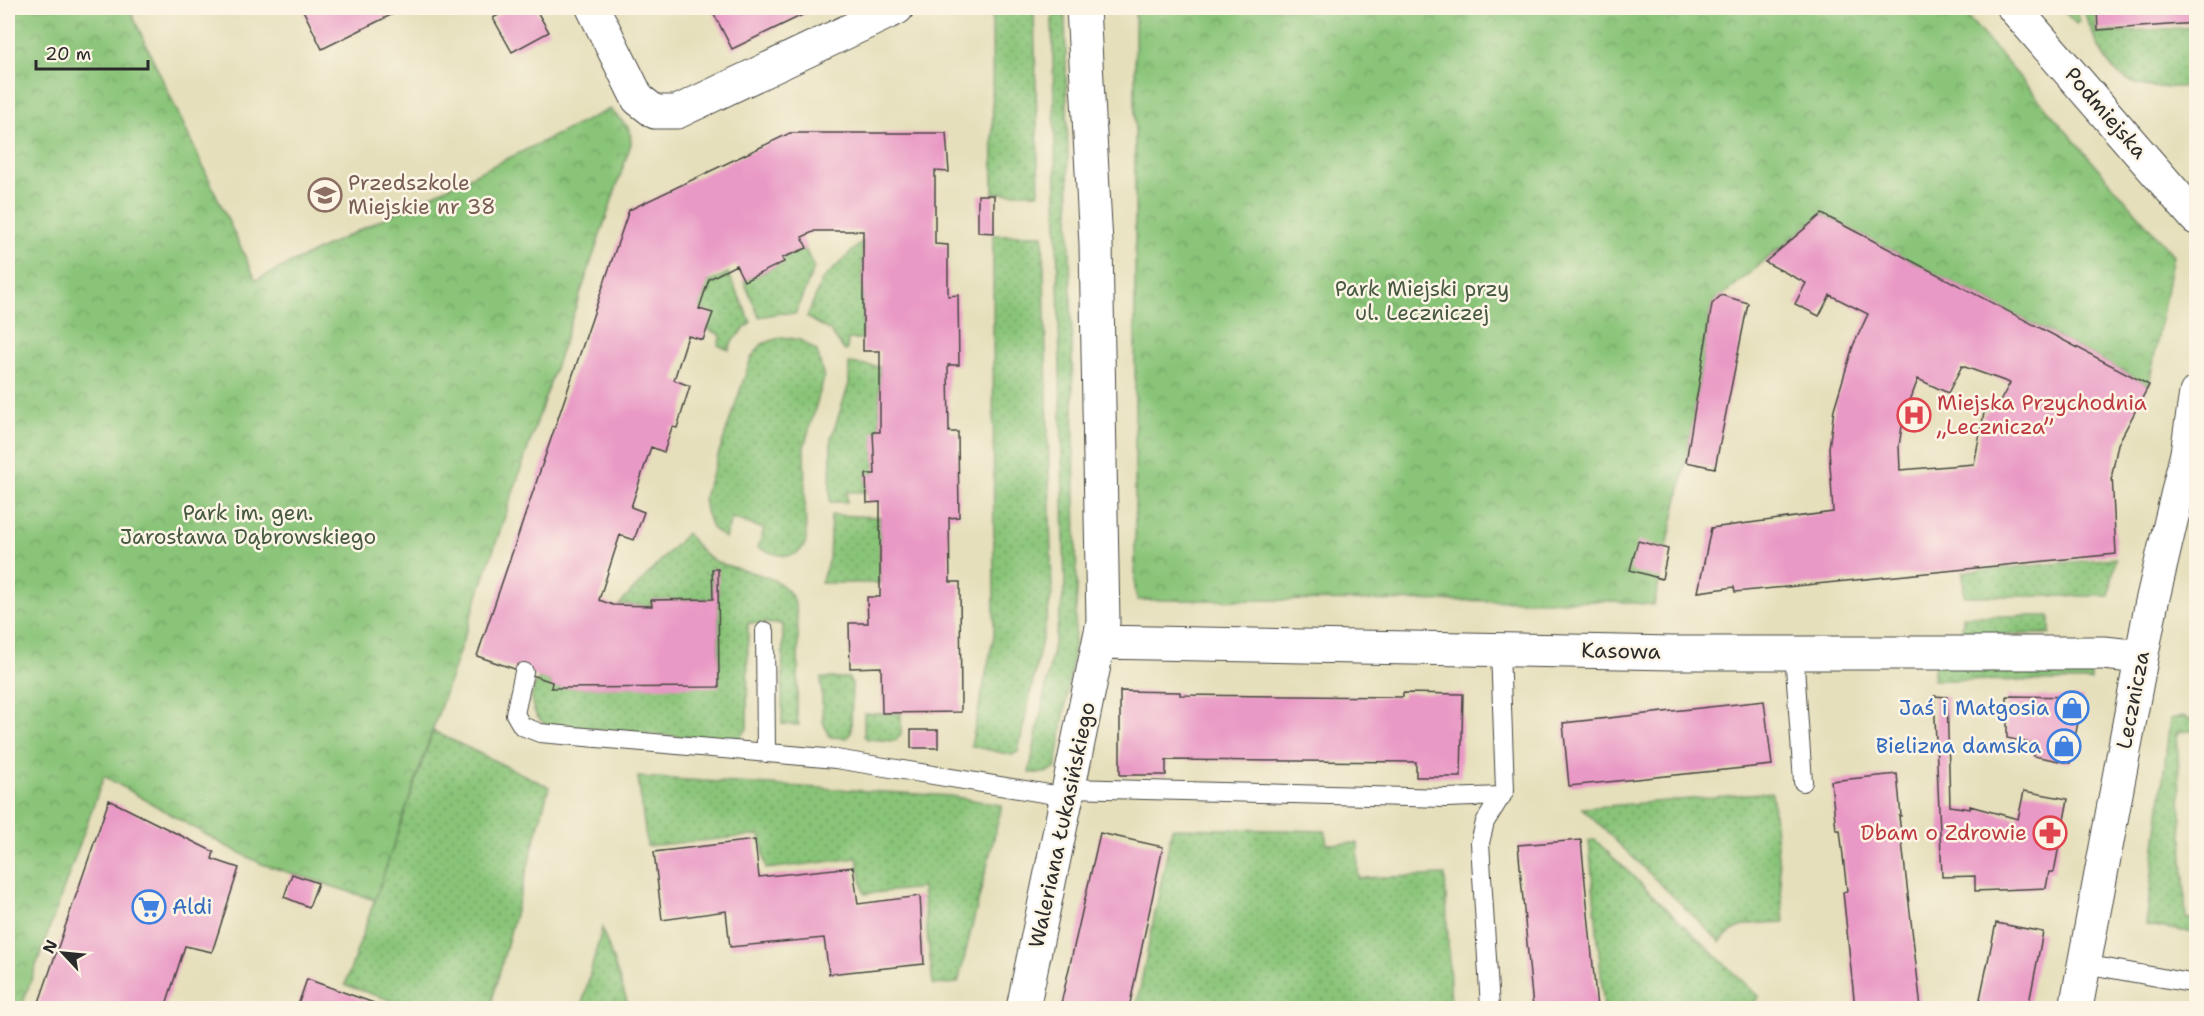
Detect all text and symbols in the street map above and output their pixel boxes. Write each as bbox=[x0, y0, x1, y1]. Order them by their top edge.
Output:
scale bar bbox=[36, 33, 148, 71]
text: 20 m bbox=[45, 42, 91, 66]
street label: Podmiejska bbox=[2058, 61, 2154, 165]
place label: Przedszkole Miejskie nr 38 bbox=[348, 169, 496, 221]
school or university icon: Przedszkole Miejskie nr 38 bbox=[307, 177, 343, 213]
park label: Park Miejski przy ul. Leczniczej bbox=[1335, 275, 1509, 327]
place label: Miejska Przychodnia „Lecznicza” bbox=[1936, 389, 2147, 441]
hospital icon: Miejska Przychodnia „Lecznicza” bbox=[1896, 397, 1932, 433]
park label: Park im. gen. Jarosława Dąbrowskiego bbox=[120, 499, 376, 551]
street label: Kasowa bbox=[1581, 636, 1661, 666]
street label: Lecznicza bbox=[2110, 649, 2156, 751]
shop icon: Jaś i Małgosia bbox=[2054, 690, 2090, 726]
place label: Jaś i Małgosia bbox=[1899, 694, 2049, 722]
street label: Waleriana Łukasińskiego bbox=[1022, 700, 1102, 950]
shop icon: Bielizna damska bbox=[2046, 728, 2082, 764]
place label: Bielizna damska bbox=[1876, 732, 2041, 760]
pharmacy icon: Dbam o Zdrowie bbox=[2032, 815, 2068, 851]
place label: Dbam o Zdrowie bbox=[1860, 819, 2027, 847]
supermarket icon: Aldi bbox=[131, 889, 167, 925]
place label: Aldi bbox=[172, 893, 212, 921]
north arrow bbox=[33, 923, 93, 983]
text: N bbox=[38, 936, 62, 957]

